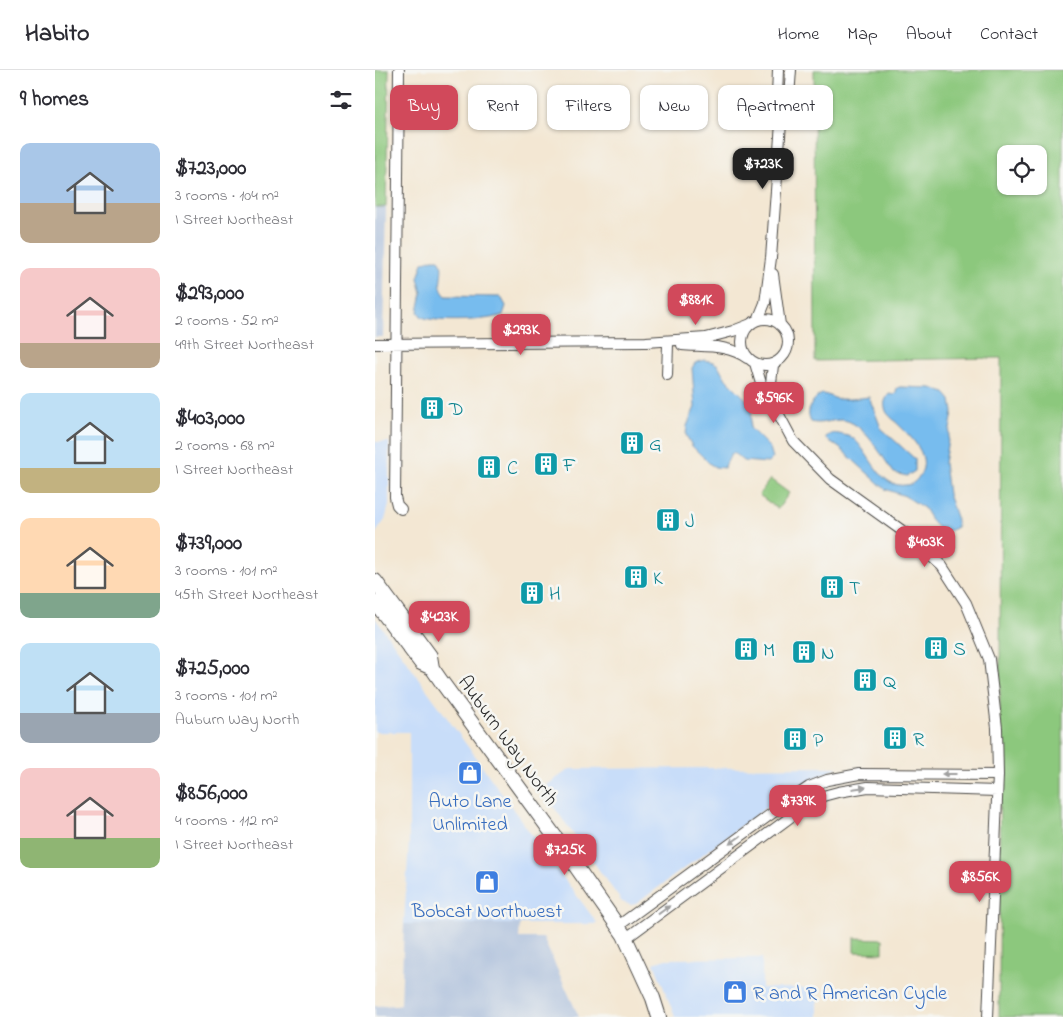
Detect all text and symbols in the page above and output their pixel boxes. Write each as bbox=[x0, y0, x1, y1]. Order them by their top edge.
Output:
text: Habito bbox=[25, 17, 89, 52]
text: Home bbox=[778, 22, 819, 48]
text: Map bbox=[847, 22, 878, 48]
text: About bbox=[906, 22, 952, 48]
text: Contact bbox=[980, 22, 1038, 48]
text: 9 homes bbox=[20, 85, 89, 115]
chip: Buy bbox=[390, 85, 458, 130]
chip: Rent bbox=[468, 85, 537, 130]
chip: Filters bbox=[547, 85, 630, 130]
chip: New bbox=[640, 85, 708, 130]
chip: Apartment bbox=[718, 85, 833, 130]
icon: filters bbox=[327, 86, 355, 114]
map controls bbox=[997, 145, 1047, 195]
button: locate bbox=[997, 145, 1047, 195]
pin: $723K bbox=[728, 148, 798, 190]
text: $723K bbox=[744, 152, 782, 176]
text: $723,000 bbox=[175, 154, 246, 184]
icon: home bbox=[60, 163, 120, 223]
text: 3 rooms · 104 m² bbox=[175, 184, 279, 208]
text: I Street Northeast bbox=[175, 208, 293, 232]
text: $293,000 bbox=[175, 279, 244, 309]
pin: $881K bbox=[661, 284, 731, 326]
icon: home bbox=[60, 288, 120, 348]
text: $881K bbox=[679, 288, 713, 312]
text: 2 rooms · 52 m² bbox=[175, 309, 279, 333]
pin: $293K bbox=[486, 314, 556, 356]
text: $293K bbox=[503, 318, 539, 342]
text: 49th Street Northeast bbox=[175, 333, 314, 357]
pin: $596K bbox=[739, 382, 809, 424]
text: $596K bbox=[755, 386, 793, 410]
building icon: D bbox=[419, 395, 445, 421]
place label: D bbox=[448, 396, 464, 425]
text: $403,000 bbox=[175, 404, 245, 434]
icon: home bbox=[60, 413, 120, 473]
building icon: G bbox=[619, 430, 645, 456]
place label: G bbox=[649, 431, 662, 460]
text: 2 rooms · 68 m² bbox=[175, 434, 275, 458]
building icon: F bbox=[533, 451, 559, 477]
place label: F bbox=[562, 452, 576, 481]
building icon: C bbox=[476, 454, 502, 480]
place label: C bbox=[507, 455, 518, 484]
text: I Street Northeast bbox=[175, 458, 293, 482]
building icon: J bbox=[655, 507, 681, 533]
place label: J bbox=[685, 508, 695, 537]
pin: $403K bbox=[890, 526, 960, 568]
text: $739,000 bbox=[175, 529, 242, 559]
text: $403K bbox=[906, 530, 944, 554]
icon: home bbox=[60, 538, 120, 598]
text: 3 rooms · 101 m² bbox=[175, 559, 277, 583]
building icon: K bbox=[623, 564, 649, 590]
place label: K bbox=[653, 565, 663, 594]
building icon: T bbox=[819, 574, 845, 600]
place label: T bbox=[849, 575, 860, 604]
building icon: H bbox=[519, 580, 545, 606]
place label: H bbox=[549, 581, 561, 610]
text: 45th Street Northeast bbox=[175, 583, 318, 607]
pin: $423K bbox=[404, 600, 474, 643]
text: $423K bbox=[420, 605, 458, 629]
building icon: S bbox=[923, 635, 949, 661]
building icon: M bbox=[733, 636, 759, 662]
place label: S bbox=[953, 636, 966, 665]
place label: M bbox=[763, 637, 775, 666]
building icon: N bbox=[791, 639, 817, 665]
place label: N bbox=[821, 640, 835, 669]
text: $725,000 bbox=[175, 654, 250, 684]
icon: home bbox=[60, 663, 120, 723]
building icon: Q bbox=[852, 667, 878, 693]
place label: Q bbox=[883, 668, 897, 697]
street label: Auburn Way North bbox=[450, 670, 564, 813]
text: 3 rooms · 101 m² bbox=[175, 684, 277, 708]
text: Auburn Way North bbox=[175, 708, 299, 732]
building icon: R bbox=[882, 725, 908, 751]
building icon: P bbox=[782, 726, 808, 752]
place label: R bbox=[913, 726, 925, 755]
place label: P bbox=[813, 727, 824, 756]
shop icon: Auto Lane Unlimited bbox=[457, 760, 483, 786]
one-way arrow bbox=[941, 770, 957, 778]
text: $856,000 bbox=[175, 779, 248, 809]
pin: $739K bbox=[763, 784, 833, 827]
one-way arrow bbox=[852, 784, 868, 792]
icon: home bbox=[60, 788, 120, 848]
place label: Auto Lane Unlimited bbox=[429, 788, 511, 840]
text: $739K bbox=[780, 789, 816, 813]
text: 4 rooms · 112 m² bbox=[175, 809, 278, 833]
text: I Street Northeast bbox=[175, 833, 293, 857]
pin: $725K bbox=[530, 834, 600, 876]
one-way arrow bbox=[728, 835, 742, 845]
text: $725K bbox=[544, 838, 586, 862]
pin: $856K bbox=[945, 860, 1015, 903]
text: $856K bbox=[960, 865, 1000, 889]
shop icon: Bobcat Northwest bbox=[474, 869, 500, 895]
place label: Bobcat Northwest bbox=[411, 898, 563, 927]
one-way arrow bbox=[658, 905, 671, 915]
shop icon: R and R American Cycle bbox=[722, 979, 748, 1005]
place label: R and R American Cycle bbox=[753, 980, 947, 1009]

